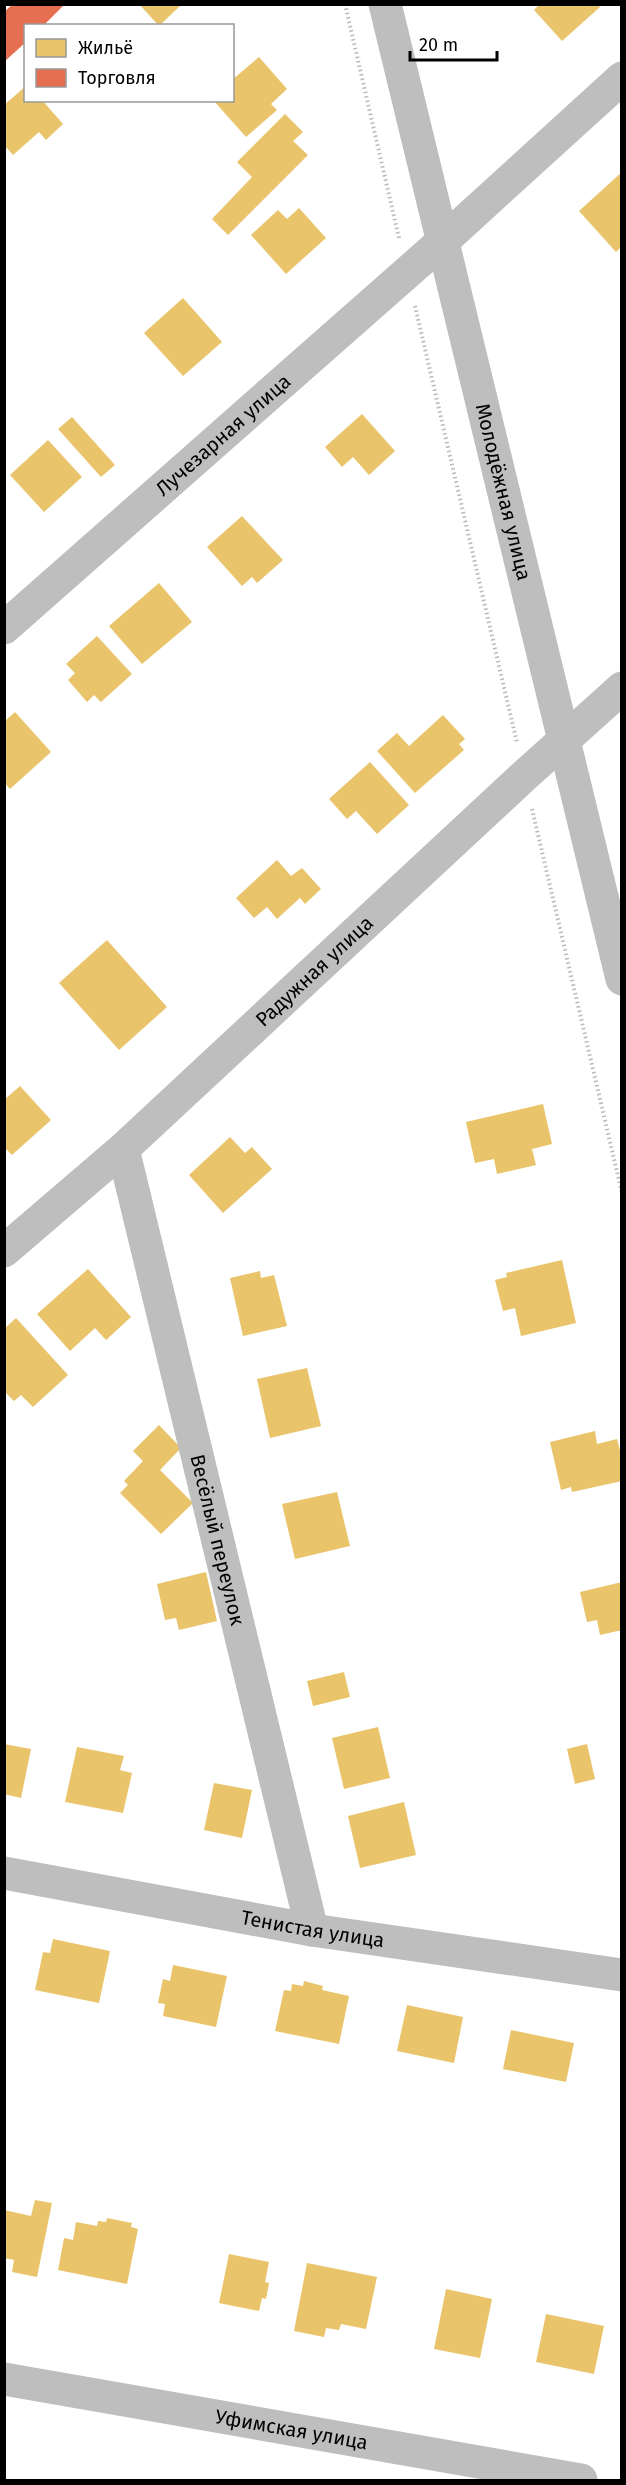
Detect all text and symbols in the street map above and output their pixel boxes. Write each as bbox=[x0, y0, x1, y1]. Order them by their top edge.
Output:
legend bbox=[24, 24, 234, 102]
scale bar bbox=[410, 24, 497, 62]
text: 20 m bbox=[419, 34, 458, 56]
text: Жильё bbox=[78, 37, 133, 59]
text: Торговля bbox=[78, 67, 156, 89]
street label: Лучезарная улица bbox=[151, 369, 295, 501]
street label: Молодёжная улица bbox=[471, 401, 537, 583]
street label: Радужная улица bbox=[251, 911, 378, 1031]
street label: Весёлый переулок bbox=[185, 1452, 250, 1628]
street label: Тенистая улица bbox=[239, 1905, 386, 1952]
street label: Уфимская улица bbox=[214, 2404, 370, 2454]

